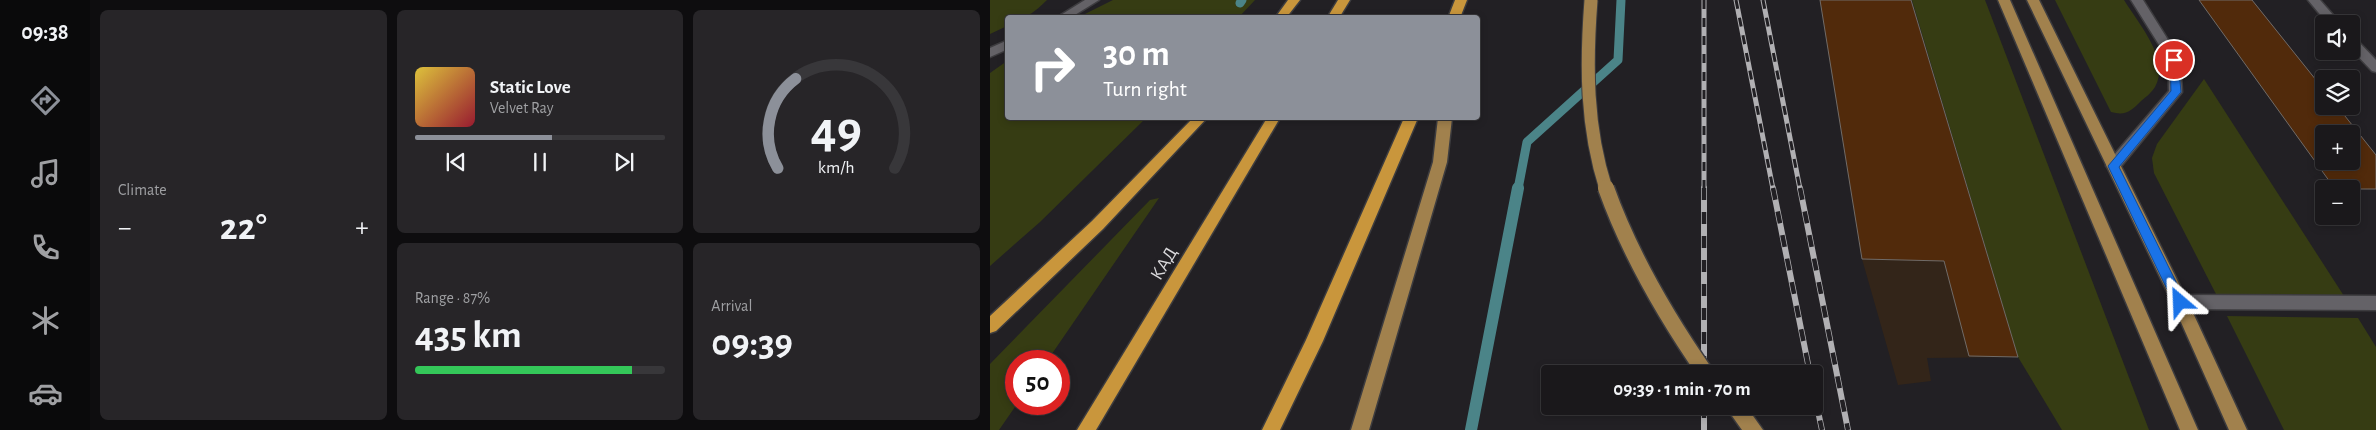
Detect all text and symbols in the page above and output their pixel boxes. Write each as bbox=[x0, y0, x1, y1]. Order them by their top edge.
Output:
map controls bbox=[2315, 15, 2360, 225]
button: sound bbox=[2315, 15, 2360, 60]
text: 09:38 bbox=[21, 21, 69, 43]
icon: right bbox=[1020, 35, 1085, 100]
text: 30 m bbox=[1103, 37, 1170, 72]
pin bbox=[2153, 39, 2195, 81]
icon: arrive bbox=[2160, 46, 2188, 74]
button: layers bbox=[2315, 70, 2360, 115]
text: Static Love bbox=[490, 78, 571, 97]
text: Turn right bbox=[1103, 78, 1187, 100]
icon: directions bbox=[28, 83, 63, 118]
text: Velvet Ray bbox=[490, 100, 554, 116]
text: 49 bbox=[811, 105, 862, 157]
button: + bbox=[2315, 125, 2360, 170]
icon: previous bbox=[442, 148, 470, 176]
icon: pause bbox=[526, 148, 554, 176]
icon: next bbox=[610, 148, 638, 176]
icon: music bbox=[28, 156, 63, 191]
text: km/h bbox=[818, 159, 855, 177]
button: − bbox=[2315, 180, 2360, 225]
text: Climate bbox=[118, 182, 167, 198]
text: 22° bbox=[220, 209, 267, 247]
text: − bbox=[118, 214, 131, 242]
text: + bbox=[355, 214, 369, 242]
icon: phone bbox=[28, 230, 63, 265]
street label: КАД bbox=[1147, 244, 1181, 283]
position arrow bbox=[2153, 275, 2205, 327]
text: Range · 87% bbox=[415, 290, 490, 306]
text: Arrival bbox=[711, 298, 752, 314]
icon: climate bbox=[28, 303, 63, 338]
text: 435 km bbox=[415, 317, 522, 355]
text: 09:39 bbox=[711, 325, 793, 363]
speed limit sign: 50 bbox=[1005, 350, 1070, 415]
icon: car bbox=[28, 376, 63, 411]
text: 09:39 · 1 min · 70 m bbox=[1613, 380, 1751, 399]

